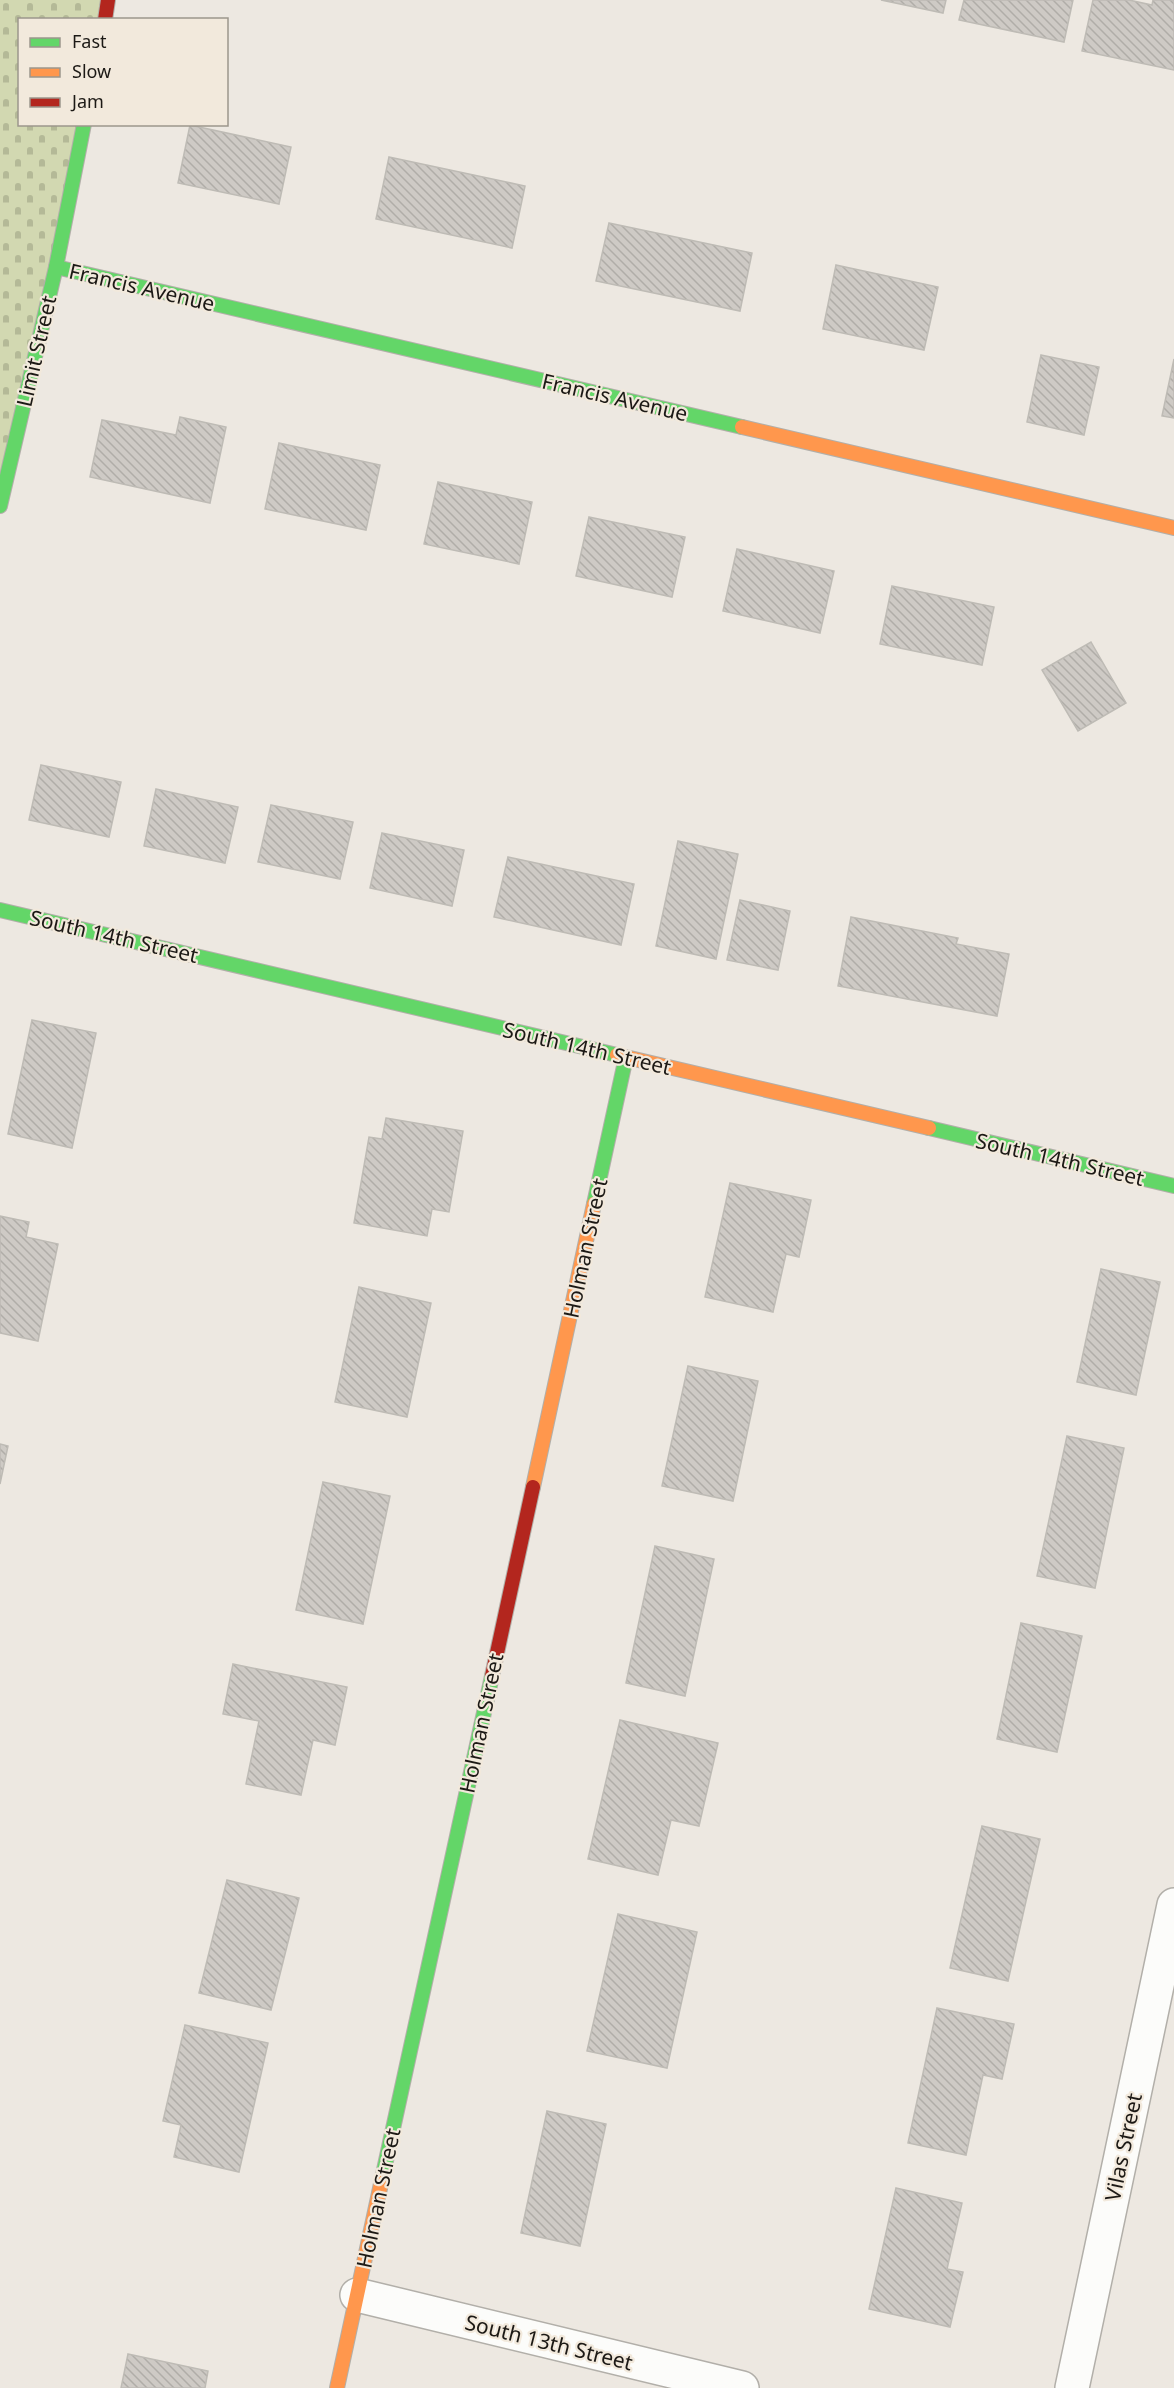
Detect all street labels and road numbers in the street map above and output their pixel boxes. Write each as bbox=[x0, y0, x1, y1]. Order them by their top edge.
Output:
street label: Francis Avenue bbox=[66, 257, 218, 317]
street label: Limit Street bbox=[10, 292, 62, 409]
street label: Francis Avenue bbox=[539, 367, 691, 427]
street label: South 14th Street bbox=[27, 903, 201, 969]
street label: South 14th Street bbox=[500, 1015, 674, 1081]
street label: South 14th Street bbox=[973, 1126, 1147, 1192]
street label: Holman Street bbox=[557, 1175, 614, 1320]
street label: Holman Street bbox=[453, 1650, 510, 1795]
street label: Vilas Street bbox=[1098, 2090, 1148, 2203]
street label: Holman Street bbox=[350, 2125, 407, 2270]
street label: South 13th Street bbox=[462, 2308, 636, 2376]

